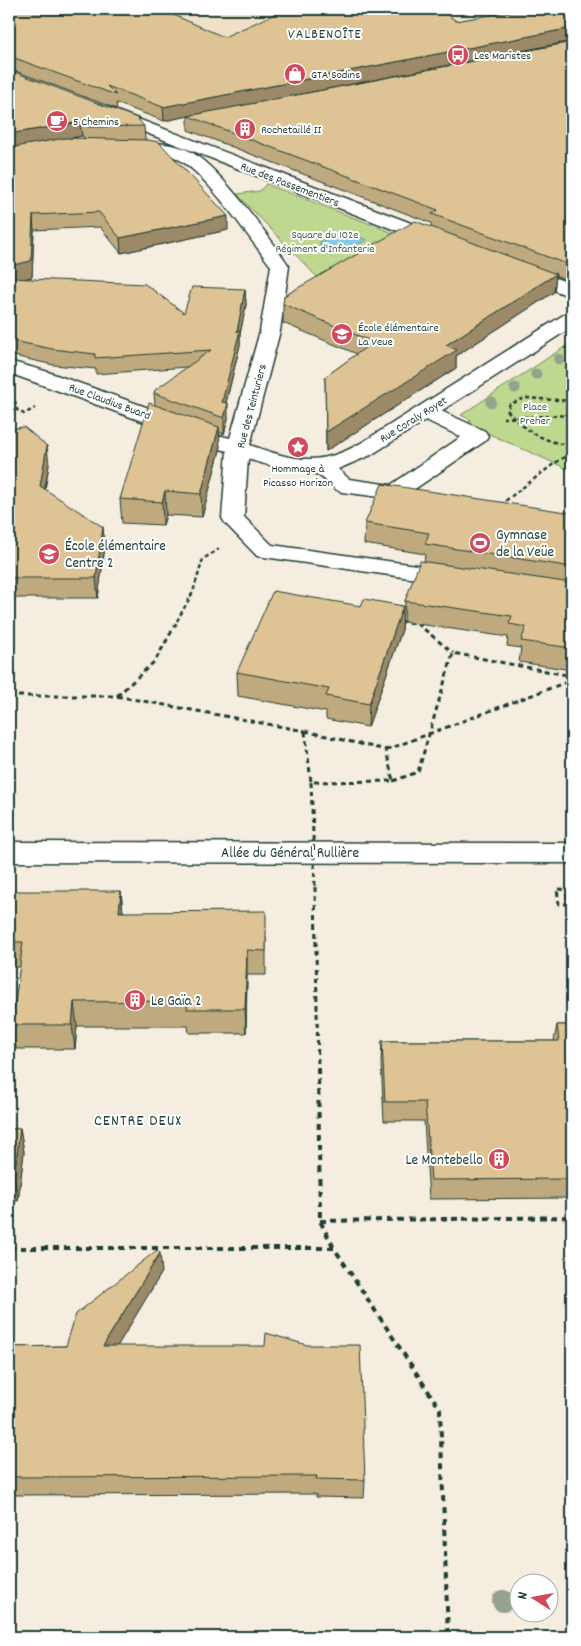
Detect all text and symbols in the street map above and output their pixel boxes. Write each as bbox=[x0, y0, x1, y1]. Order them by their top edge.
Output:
district label: VALBENOÎTE bbox=[288, 25, 362, 45]
bus stop icon: Les Maristes bbox=[446, 43, 470, 67]
place label: Les Maristes bbox=[474, 48, 531, 65]
shop icon: GTA Sodins bbox=[283, 62, 307, 86]
place label: GTA Sodins bbox=[311, 67, 360, 84]
cafe icon: 5 Chemins bbox=[45, 109, 69, 133]
place label: 5 Chemins bbox=[73, 114, 119, 131]
building icon: Rochetaillé II bbox=[233, 117, 257, 141]
place label: Rochetaillé II bbox=[261, 122, 321, 139]
street label: Rue des Passementiers bbox=[238, 159, 341, 212]
park label: Square du 102e Régiment d'Infanterie bbox=[275, 227, 375, 258]
place label: École élémentaire La Veue bbox=[358, 320, 439, 351]
school or university icon: École élémentaire La Veue bbox=[330, 322, 354, 346]
street label: Rue des Teinturiers bbox=[233, 362, 272, 450]
street label: Rue Claudius Buard bbox=[66, 380, 153, 425]
street label: Rue Coraly Royet bbox=[377, 392, 451, 448]
park label: Place Preher bbox=[520, 399, 551, 430]
place icon: Hommage à Picasso Horizon bbox=[286, 435, 310, 459]
place label: Hommage à Picasso Horizon bbox=[263, 461, 333, 492]
place label: Gymnase de la Veüe bbox=[496, 525, 554, 564]
sports icon: Gymnase de la Veüe bbox=[468, 531, 492, 555]
place label: École élémentaire Centre 2 bbox=[65, 536, 166, 575]
school or university icon: École élémentaire Centre 2 bbox=[37, 542, 61, 566]
street label: Allée du Général Rullière bbox=[221, 843, 359, 865]
building icon: Le Gaïa 2 bbox=[123, 988, 147, 1012]
place label: Le Gaïa 2 bbox=[151, 991, 202, 1013]
district label: CENTRE DEUX bbox=[94, 1110, 182, 1133]
building icon: Le Montebello bbox=[487, 1147, 511, 1171]
place label: Le Montebello bbox=[405, 1150, 483, 1172]
north arrow bbox=[508, 1574, 558, 1624]
text: N bbox=[513, 1591, 534, 1601]

